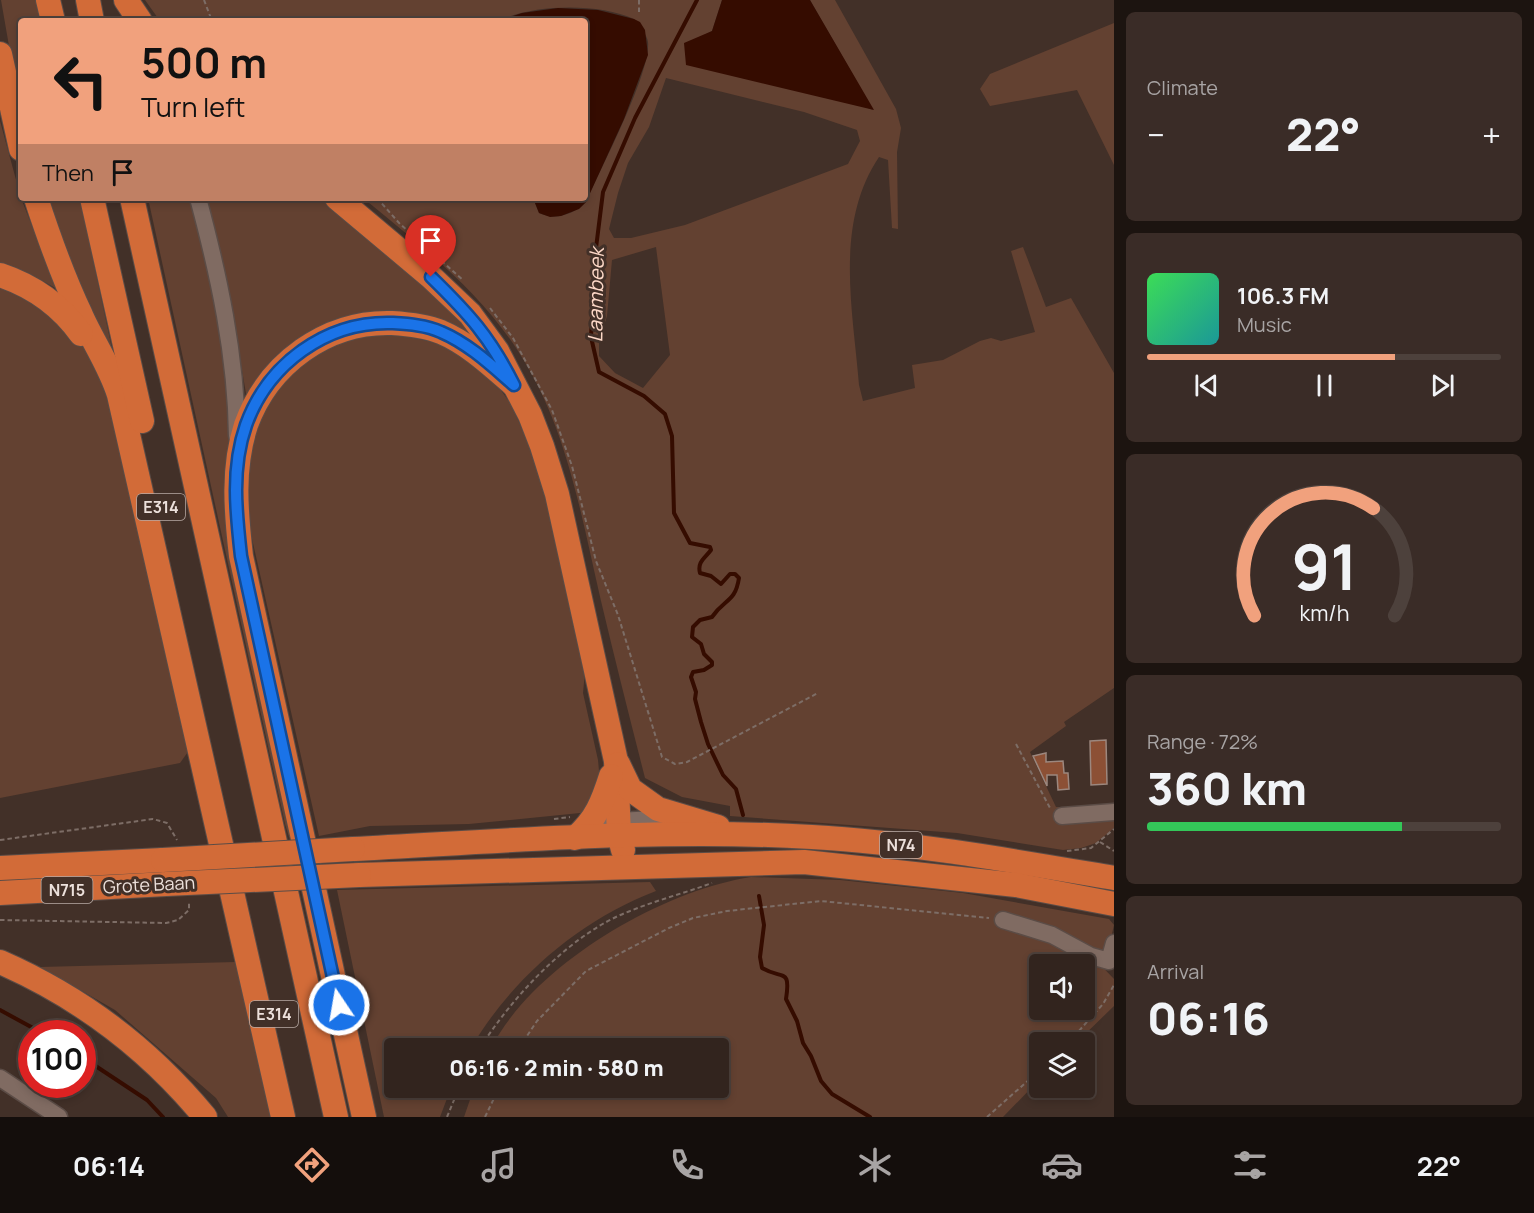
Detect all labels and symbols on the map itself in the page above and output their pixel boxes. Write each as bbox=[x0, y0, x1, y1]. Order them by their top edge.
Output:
pin bbox=[405, 215, 456, 277]
water label: Laambeek bbox=[581, 244, 610, 342]
road number: E314 bbox=[137, 494, 185, 520]
road number: N74 bbox=[880, 832, 922, 858]
street label: Grote Baan bbox=[102, 870, 196, 898]
road number: N715 bbox=[42, 877, 92, 903]
position arrow bbox=[307, 973, 371, 1037]
road number: E314 bbox=[250, 1001, 298, 1027]
speed limit sign: 100 bbox=[18, 1020, 96, 1098]

